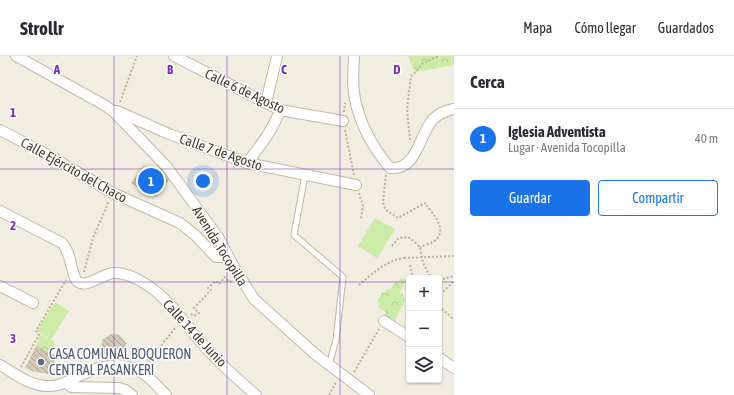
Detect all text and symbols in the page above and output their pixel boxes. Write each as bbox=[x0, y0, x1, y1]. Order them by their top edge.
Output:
text: Strollr bbox=[20, 17, 64, 39]
text: Mapa bbox=[523, 20, 552, 36]
text: Cómo llegar bbox=[574, 20, 636, 36]
text: Guardados bbox=[658, 20, 714, 36]
text: A bbox=[53, 62, 61, 77]
text: B bbox=[167, 62, 174, 77]
text: D bbox=[393, 62, 401, 77]
street label: Calle 6 de Agosto bbox=[202, 65, 288, 117]
text: Cerca bbox=[470, 72, 505, 92]
text: 1 bbox=[10, 105, 16, 120]
text: Iglesia Adventista bbox=[508, 123, 606, 140]
street label: Calle 7 de Agosto bbox=[178, 130, 264, 174]
text: 1 bbox=[480, 131, 486, 146]
text: 40 m bbox=[695, 131, 718, 146]
street label: Calle Ejército del Chaco bbox=[18, 134, 130, 206]
text: Lugar · Avenida Tocopilla bbox=[508, 140, 626, 155]
pin: 1 bbox=[138, 166, 164, 196]
your location bbox=[193, 171, 213, 191]
button: Guardar bbox=[470, 180, 590, 216]
button: Compartir bbox=[598, 180, 718, 216]
street label: Avenida Tocopilla bbox=[189, 203, 251, 289]
text: 2 bbox=[10, 218, 16, 233]
map controls bbox=[406, 275, 442, 383]
button: + bbox=[406, 275, 442, 311]
street label: Calle 14 de Junio bbox=[160, 296, 230, 370]
button: − bbox=[406, 311, 442, 347]
text: 3 bbox=[10, 331, 16, 346]
place label: CASA COMUNAL BOQUERON CENTRAL PASANKERI bbox=[49, 346, 192, 378]
button: layers bbox=[406, 347, 442, 383]
marker: CASA COMUNAL BOQUERON CENTRAL PASANKERI bbox=[36, 357, 46, 367]

